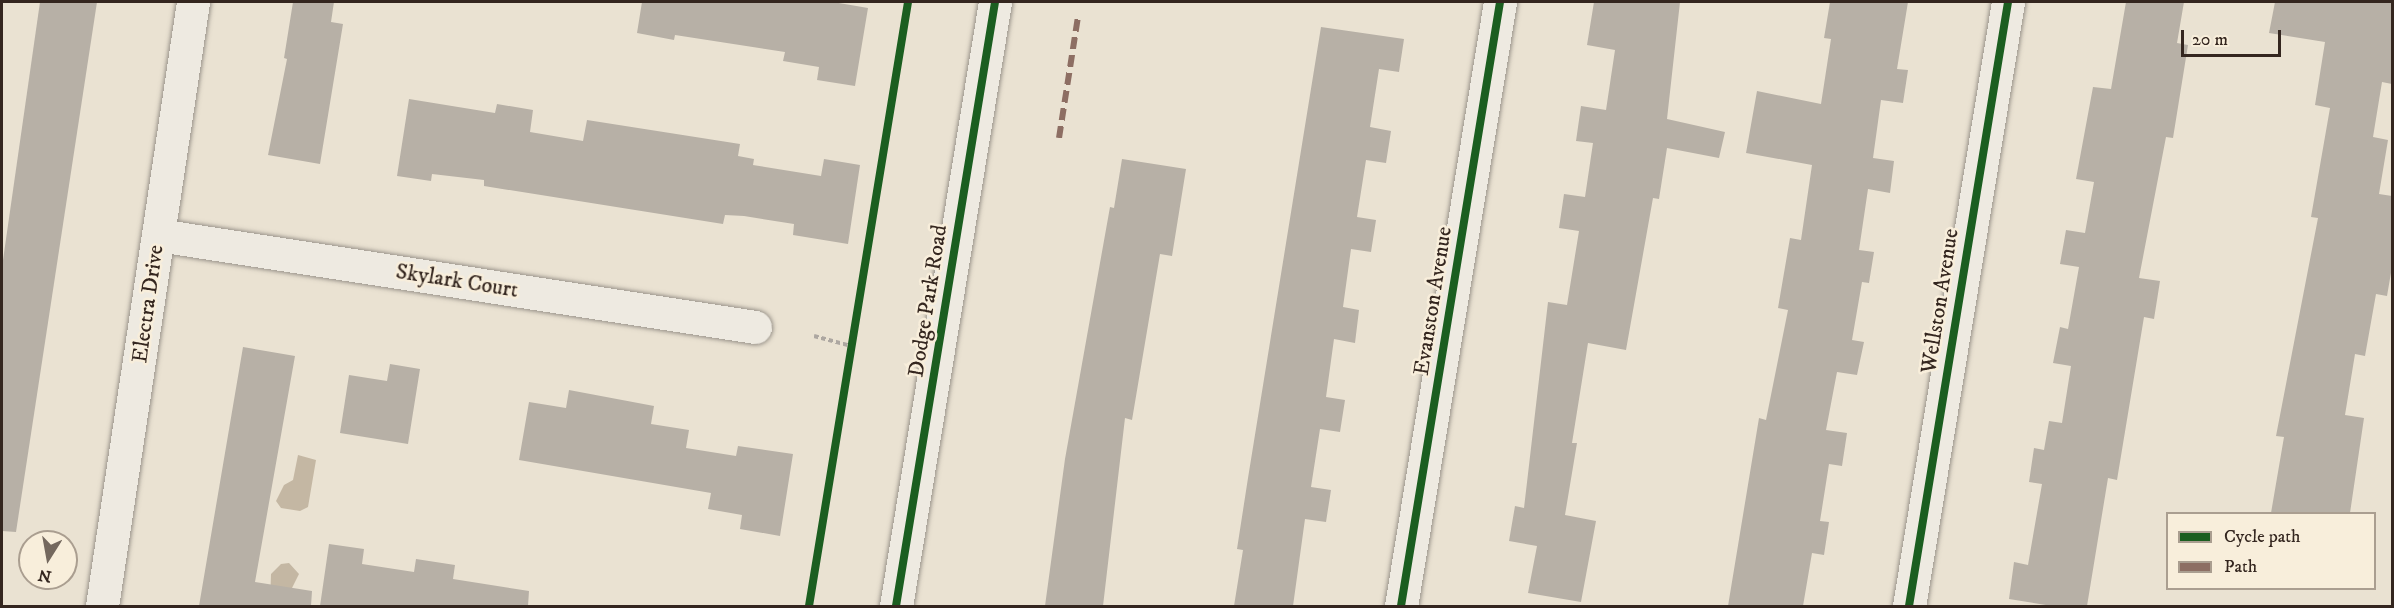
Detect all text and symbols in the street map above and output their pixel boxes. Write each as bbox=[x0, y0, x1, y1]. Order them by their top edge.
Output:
scale bar bbox=[2184, 18, 2284, 56]
text: 20 m bbox=[2192, 29, 2228, 51]
street label: Dodge Park Road bbox=[903, 223, 953, 379]
street label: Evanston Avenue bbox=[1408, 225, 1458, 377]
street label: Wellston Avenue bbox=[1916, 227, 1964, 375]
street label: Electra Drive bbox=[127, 243, 169, 365]
street label: Skylark Court bbox=[394, 258, 520, 304]
legend bbox=[2166, 512, 2376, 590]
text: Cycle path bbox=[2224, 526, 2301, 548]
north arrow bbox=[18, 530, 78, 590]
text: Path bbox=[2224, 556, 2257, 578]
text: N bbox=[37, 565, 53, 587]

